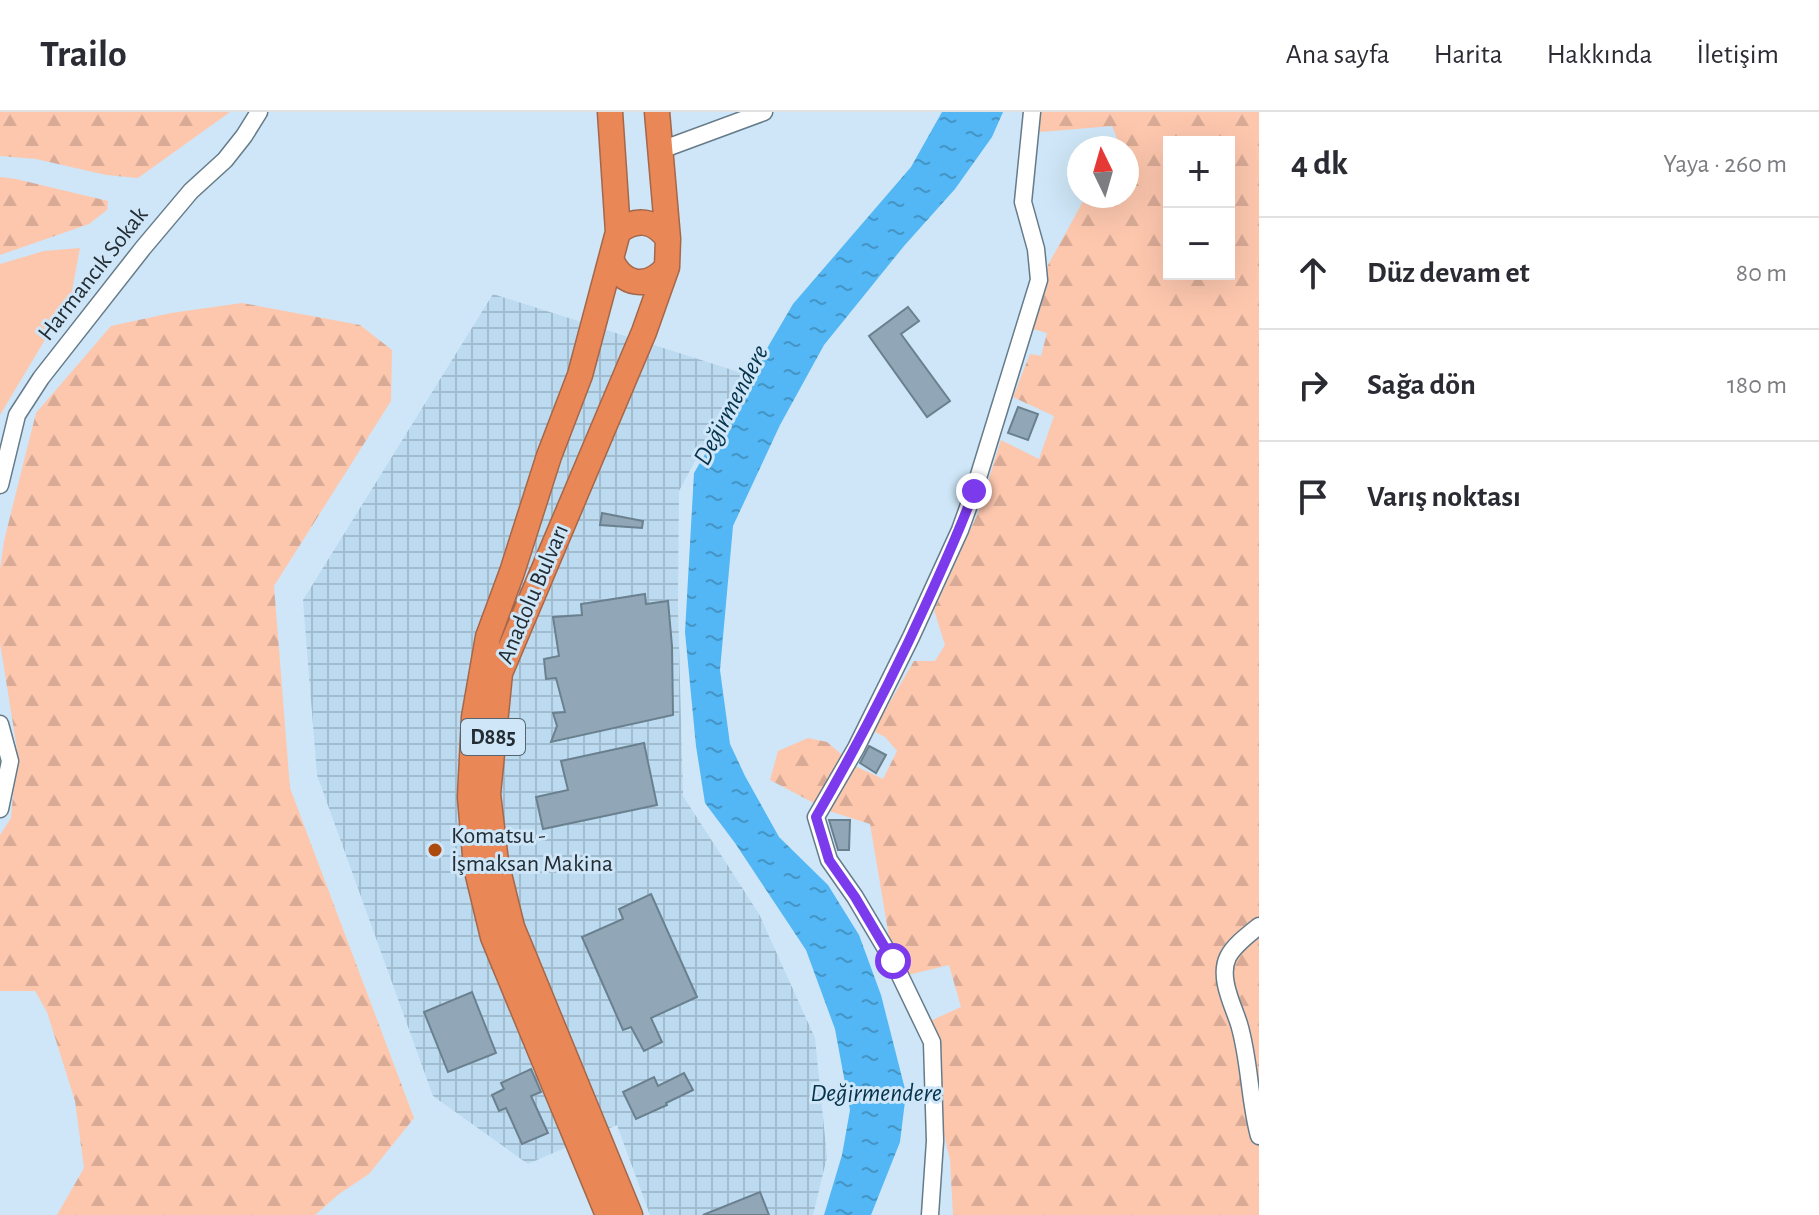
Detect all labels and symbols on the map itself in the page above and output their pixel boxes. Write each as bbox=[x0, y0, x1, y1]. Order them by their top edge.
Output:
north arrow bbox=[1067, 136, 1139, 208]
street label: Harmancık Sokak bbox=[34, 203, 152, 345]
water label: Değirmendere bbox=[689, 341, 773, 469]
route end bbox=[956, 473, 992, 509]
street label: Anadolu Bulvarı bbox=[493, 521, 573, 667]
road number: D885 bbox=[461, 719, 525, 755]
place label: Komatsu - İşmaksan Makina bbox=[451, 824, 613, 876]
marker: Komatsu - İşmaksan Makina bbox=[426, 841, 444, 859]
route start bbox=[875, 943, 911, 979]
water label: Değirmendere bbox=[810, 1080, 942, 1106]

